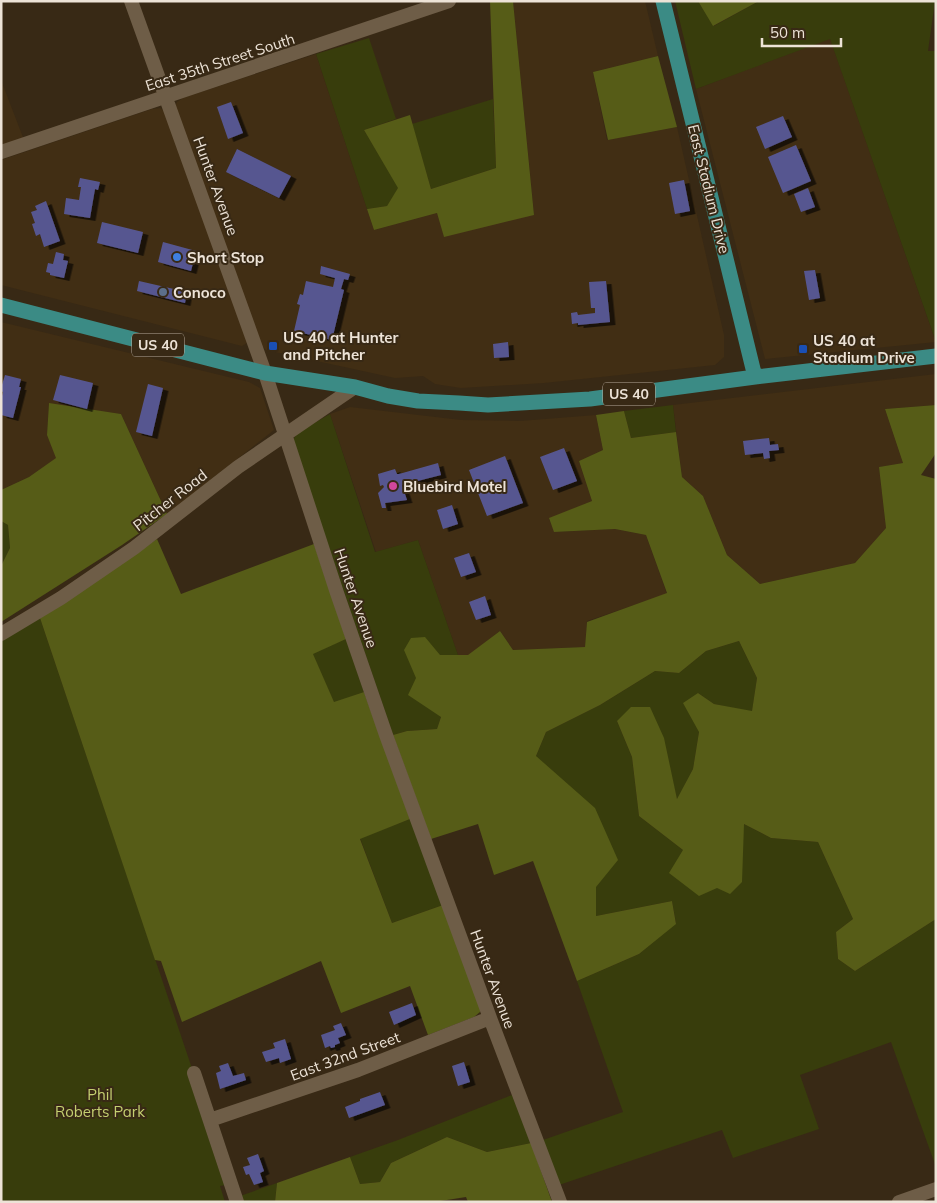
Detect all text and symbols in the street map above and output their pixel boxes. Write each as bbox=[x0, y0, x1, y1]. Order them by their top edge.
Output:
scale bar bbox=[762, 15, 841, 47]
text: 50 m bbox=[770, 23, 805, 42]
street label: East 35th Street South bbox=[143, 29, 297, 95]
street label: East Stadium Drive bbox=[684, 122, 734, 256]
street label: Hunter Avenue bbox=[189, 134, 243, 238]
place label: Short Stop bbox=[187, 248, 264, 267]
marker: Short Stop bbox=[171, 251, 183, 263]
place label: Conoco bbox=[173, 283, 226, 302]
marker: Conoco bbox=[157, 286, 169, 298]
place label: US 40 at Hunter and Pitcher bbox=[283, 328, 399, 364]
place label: US 40 at Stadium Drive bbox=[813, 331, 915, 367]
road number: US 40 bbox=[132, 334, 184, 356]
marker: US 40 at Hunter and Pitcher bbox=[267, 340, 279, 352]
marker: US 40 at Stadium Drive bbox=[797, 343, 809, 355]
road number: US 40 bbox=[603, 382, 655, 406]
street label: Pitcher Road bbox=[129, 465, 211, 535]
place label: Bluebird Motel bbox=[403, 477, 506, 496]
marker: Bluebird Motel bbox=[387, 480, 399, 492]
street label: Hunter Avenue bbox=[330, 546, 382, 650]
street label: Hunter Avenue bbox=[466, 927, 520, 1031]
street label: East 32nd Street bbox=[288, 1027, 402, 1085]
park label: Phil Roberts Park bbox=[55, 1085, 145, 1121]

